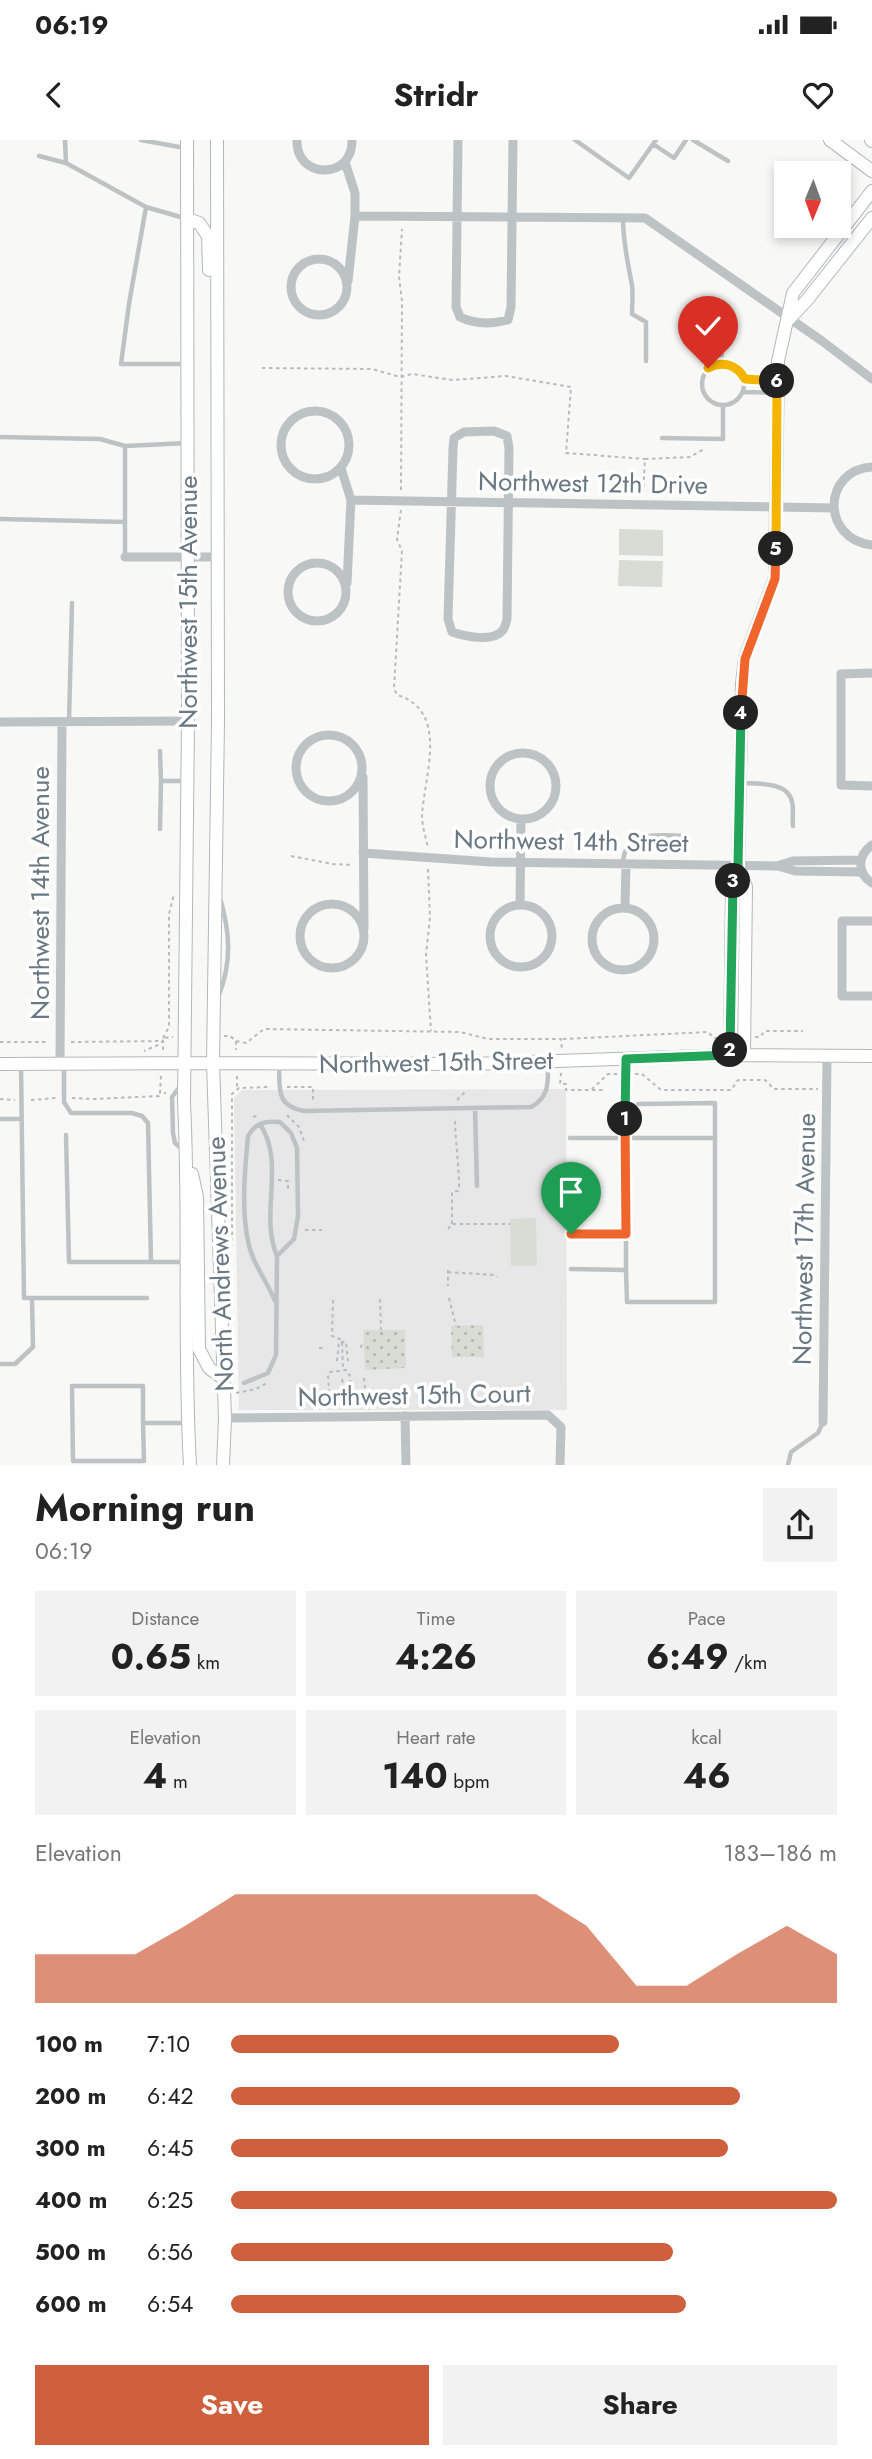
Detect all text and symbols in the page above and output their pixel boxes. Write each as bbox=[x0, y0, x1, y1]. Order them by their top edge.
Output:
text: 06:19 bbox=[35, 6, 109, 44]
text: Stridr bbox=[393, 72, 479, 118]
icon: back bbox=[35, 76, 73, 114]
icon: heart bbox=[799, 76, 837, 114]
north arrow bbox=[774, 161, 850, 238]
map controls bbox=[774, 161, 851, 238]
pin bbox=[678, 296, 738, 368]
icon: check bbox=[689, 307, 727, 345]
pin: 6 bbox=[760, 364, 794, 398]
text: 6 bbox=[770, 367, 783, 394]
street label: Northwest 12th Drive bbox=[478, 462, 708, 504]
street label: Northwest 15th Avenue bbox=[169, 475, 207, 729]
pin: 5 bbox=[758, 532, 794, 566]
text: 5 bbox=[769, 535, 782, 562]
pin: 4 bbox=[724, 696, 758, 730]
text: 4 bbox=[734, 699, 747, 726]
street label: Northwest 14th Avenue bbox=[21, 766, 59, 1020]
street label: Northwest 14th Street bbox=[453, 820, 689, 862]
pin: 3 bbox=[716, 864, 750, 898]
text: 3 bbox=[727, 867, 738, 894]
pin: 2 bbox=[712, 1032, 748, 1068]
text: 2 bbox=[723, 1036, 736, 1063]
street label: Northwest 15th Street bbox=[319, 1041, 554, 1083]
pin: 1 bbox=[608, 1102, 642, 1136]
text: 1 bbox=[620, 1105, 629, 1132]
street label: Northwest 17th Avenue bbox=[783, 1113, 825, 1365]
street label: North Andrews Avenue bbox=[197, 1136, 243, 1392]
pin bbox=[541, 1162, 601, 1234]
icon: arrive bbox=[552, 1173, 590, 1211]
street label: Northwest 15th Court bbox=[297, 1374, 532, 1416]
text: Morning run bbox=[35, 1480, 255, 1535]
button: share bbox=[763, 1488, 837, 1562]
text: 06:19 bbox=[35, 1534, 93, 1568]
text: Distance bbox=[131, 1605, 199, 1632]
text: Time bbox=[417, 1605, 455, 1632]
text: Pace bbox=[688, 1605, 726, 1632]
text: 0.65 bbox=[111, 1632, 191, 1682]
text: 4:26 bbox=[395, 1632, 477, 1682]
text: 6:49 bbox=[646, 1632, 729, 1682]
text: km bbox=[191, 1649, 220, 1676]
text: /km bbox=[729, 1649, 767, 1676]
text: Elevation bbox=[129, 1724, 201, 1751]
text: Heart rate bbox=[396, 1724, 476, 1751]
text: kcal bbox=[691, 1724, 722, 1751]
text: 4 bbox=[143, 1751, 167, 1801]
text: 140 bbox=[382, 1751, 448, 1801]
text: 46 bbox=[683, 1751, 731, 1801]
text: m bbox=[167, 1768, 188, 1795]
text: bpm bbox=[448, 1768, 490, 1795]
text: Elevation bbox=[35, 1836, 122, 1870]
text: 183–186 m bbox=[724, 1836, 837, 1870]
text: 100 m bbox=[35, 2027, 103, 2061]
text: 7:10 bbox=[147, 2027, 190, 2061]
text: 200 m bbox=[35, 2079, 106, 2113]
text: 6:42 bbox=[147, 2079, 194, 2113]
text: 300 m bbox=[35, 2131, 106, 2165]
text: 6:45 bbox=[147, 2131, 194, 2165]
text: 400 m bbox=[35, 2183, 107, 2217]
text: 6:25 bbox=[147, 2183, 193, 2217]
text: 500 m bbox=[35, 2235, 106, 2269]
text: 6:56 bbox=[147, 2235, 193, 2269]
text: 600 m bbox=[35, 2287, 107, 2321]
text: 6:54 bbox=[147, 2287, 194, 2321]
button: Save bbox=[35, 2365, 429, 2445]
button: Share bbox=[443, 2365, 837, 2445]

